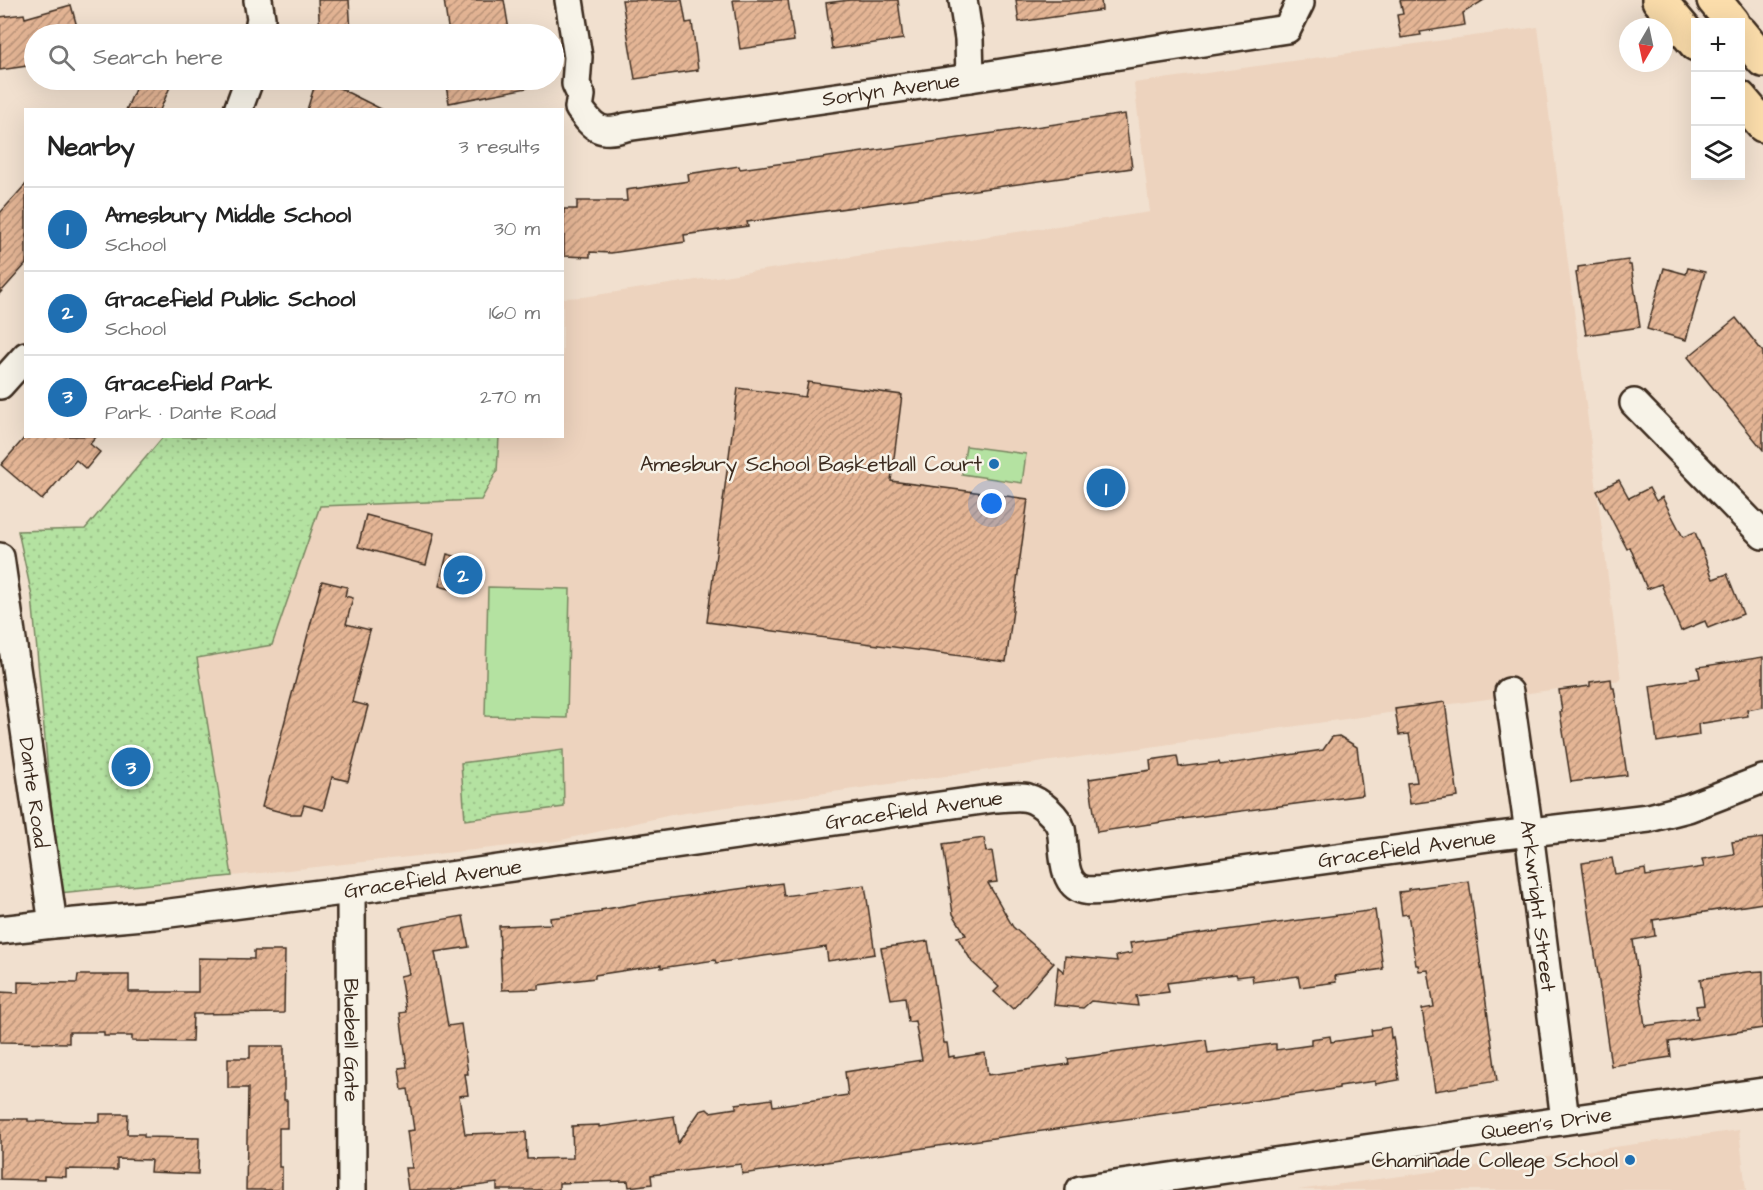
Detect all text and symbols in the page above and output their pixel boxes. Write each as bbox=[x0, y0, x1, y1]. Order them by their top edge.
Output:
north arrow bbox=[1619, 18, 1673, 72]
map controls bbox=[1691, 18, 1745, 180]
button: + bbox=[1691, 18, 1745, 72]
search box bbox=[24, 24, 564, 90]
icon: search bbox=[45, 41, 78, 74]
text: Search here bbox=[93, 42, 223, 73]
street label: Sorlyn Avenue bbox=[820, 65, 962, 113]
button: − bbox=[1691, 72, 1745, 126]
button: layers bbox=[1691, 126, 1745, 180]
text: Nearby bbox=[48, 129, 135, 165]
text: 3 results bbox=[458, 133, 540, 161]
text: Amesbury Middle School bbox=[105, 200, 351, 231]
text: 1 bbox=[66, 215, 69, 243]
text: 30 m bbox=[494, 215, 540, 243]
text: School bbox=[105, 231, 166, 259]
text: Gracefield Public School bbox=[105, 284, 355, 315]
text: 2 bbox=[62, 299, 73, 327]
text: 160 m bbox=[489, 299, 540, 327]
text: School bbox=[105, 315, 166, 343]
text: Gracefield Park bbox=[105, 368, 272, 399]
text: 3 bbox=[62, 383, 73, 411]
text: 270 m bbox=[480, 383, 540, 411]
text: Park · Dante Road bbox=[105, 399, 276, 427]
place label: Amesbury School Basketball Court bbox=[640, 450, 983, 481]
marker: Amesbury School Basketball Court bbox=[987, 457, 1001, 471]
pin: 1 bbox=[1086, 466, 1126, 510]
your location bbox=[977, 489, 1006, 518]
pin: 2 bbox=[444, 552, 482, 598]
street label: Dante Road bbox=[12, 735, 56, 850]
pin: 3 bbox=[112, 744, 150, 789]
street label: Gracefield Avenue bbox=[823, 783, 1003, 837]
street label: Arkwright Street bbox=[1513, 818, 1563, 994]
street label: Gracefield Avenue bbox=[1316, 822, 1498, 875]
street label: Gracefield Avenue bbox=[342, 851, 524, 905]
street label: Bluebell Gate bbox=[337, 978, 366, 1102]
street label: Queen's Drive bbox=[1479, 1099, 1614, 1147]
place label: Chaminade College School bbox=[1371, 1146, 1618, 1177]
marker: Chaminade College School bbox=[1623, 1153, 1637, 1167]

